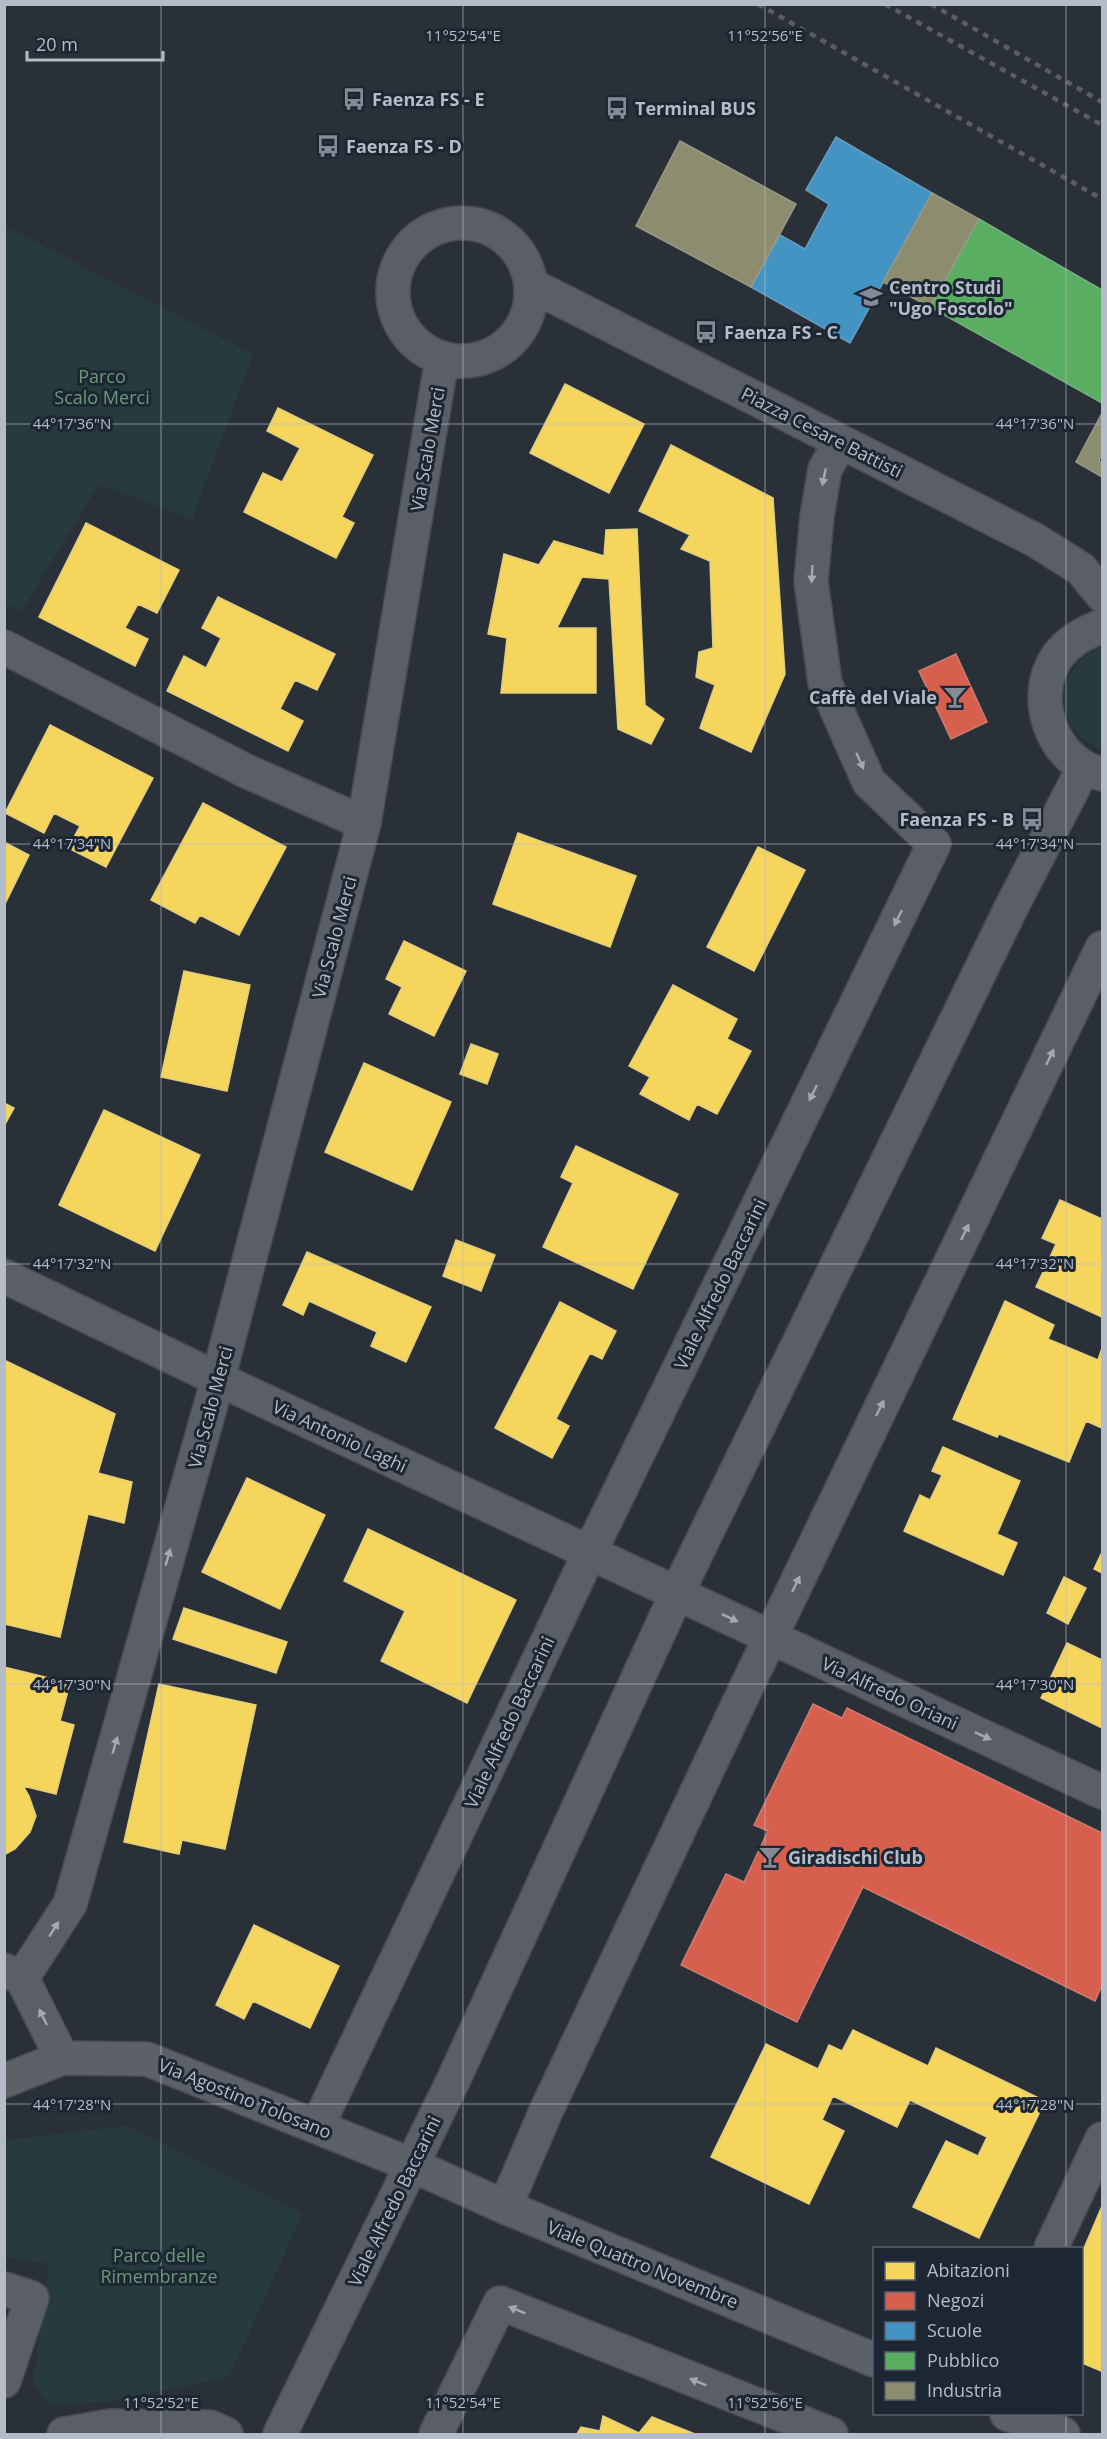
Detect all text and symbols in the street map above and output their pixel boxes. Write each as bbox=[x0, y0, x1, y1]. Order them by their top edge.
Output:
scale bar bbox=[27, 24, 164, 62]
text: 11°52'54"E bbox=[425, 25, 501, 45]
text: 11°52'56"E bbox=[727, 25, 803, 45]
text: 20 m bbox=[36, 32, 78, 56]
bus stop icon: Faenza FS - E bbox=[341, 86, 367, 112]
place label: Faenza FS - E bbox=[372, 87, 485, 111]
bus stop icon: Terminal BUS bbox=[604, 95, 630, 121]
place label: Terminal BUS bbox=[635, 96, 756, 120]
bus stop icon: Faenza FS - D bbox=[315, 133, 341, 159]
place label: Faenza FS - D bbox=[346, 134, 462, 158]
place label: Centro Studi "Ugo Foscolo" bbox=[889, 275, 1013, 320]
school or university icon: Centro Studi "Ugo Foscolo" bbox=[858, 284, 884, 310]
bus stop icon: Faenza FS - C bbox=[693, 319, 719, 345]
place label: Faenza FS - C bbox=[724, 320, 838, 344]
park label: Parco Scalo Merci bbox=[54, 364, 150, 409]
street label: Piazza Cesare Battisti bbox=[737, 381, 907, 483]
street label: Via Scalo Merci bbox=[404, 385, 450, 513]
text: 44°17'36"N bbox=[33, 413, 111, 433]
text: 44°17'36"N bbox=[996, 413, 1074, 433]
one-way arrow bbox=[819, 468, 828, 487]
one-way arrow bbox=[808, 565, 817, 584]
bar icon: Caffè del Viale bbox=[942, 684, 968, 710]
place label: Caffè del Viale bbox=[809, 685, 937, 709]
one-way arrow bbox=[855, 752, 865, 770]
bus stop icon: Faenza FS - B bbox=[1019, 806, 1045, 832]
place label: Faenza FS - B bbox=[899, 807, 1014, 831]
text: 44°17'34"N bbox=[33, 833, 111, 853]
text: 44°17'34"N bbox=[996, 833, 1074, 853]
street label: Via Scalo Merci bbox=[306, 873, 362, 1001]
one-way arrow bbox=[894, 909, 903, 926]
one-way arrow bbox=[1045, 1048, 1054, 1065]
one-way arrow bbox=[808, 1085, 818, 1102]
street label: Viale Alfredo Baccarini bbox=[668, 1195, 772, 1373]
one-way arrow bbox=[961, 1224, 970, 1241]
text: 44°17'32"N bbox=[33, 1253, 111, 1273]
text: 44°17'32"N bbox=[996, 1253, 1074, 1273]
street label: Via Scalo Merci bbox=[182, 1343, 238, 1471]
street label: Via Antonio Laghi bbox=[269, 1394, 411, 1478]
one-way arrow bbox=[876, 1400, 885, 1417]
one-way arrow bbox=[164, 1548, 173, 1566]
one-way arrow bbox=[791, 1575, 800, 1592]
one-way arrow bbox=[722, 1613, 740, 1623]
street label: Viale Alfredo Baccarini bbox=[459, 1632, 559, 1812]
street label: Via Alfredo Oriani bbox=[818, 1651, 962, 1735]
text: 44°17'30"N bbox=[33, 1674, 111, 1694]
text: 44°17'30"N bbox=[996, 1674, 1074, 1694]
one-way arrow bbox=[974, 1732, 991, 1741]
one-way arrow bbox=[111, 1736, 120, 1754]
bar icon: Giradischi Club bbox=[757, 1844, 783, 1870]
place label: Giradischi Club bbox=[788, 1845, 923, 1869]
one-way arrow bbox=[49, 1921, 60, 1937]
one-way arrow bbox=[39, 2009, 48, 2026]
street label: Via Agostino Tolosano bbox=[155, 2052, 335, 2144]
text: 44°17'28"N bbox=[33, 2094, 111, 2114]
text: 44°17'28"N bbox=[996, 2094, 1074, 2114]
street label: Viale Alfredo Baccarini bbox=[342, 2112, 446, 2290]
street label: Viale Quattro Novembre bbox=[544, 2215, 742, 2313]
park label: Parco delle Rimembranze bbox=[100, 2243, 218, 2288]
legend bbox=[873, 2247, 1083, 2415]
text: Abitazioni bbox=[927, 2258, 1010, 2282]
text: Negozi bbox=[927, 2288, 984, 2312]
one-way arrow bbox=[508, 2305, 526, 2314]
text: Scuole bbox=[927, 2318, 982, 2342]
text: Pubblico bbox=[927, 2348, 999, 2372]
one-way arrow bbox=[689, 2377, 707, 2386]
text: Industria bbox=[927, 2378, 1002, 2402]
text: 11°52'52"E bbox=[123, 2392, 199, 2412]
text: 11°52'54"E bbox=[425, 2392, 501, 2412]
text: 11°52'56"E bbox=[727, 2392, 803, 2412]

